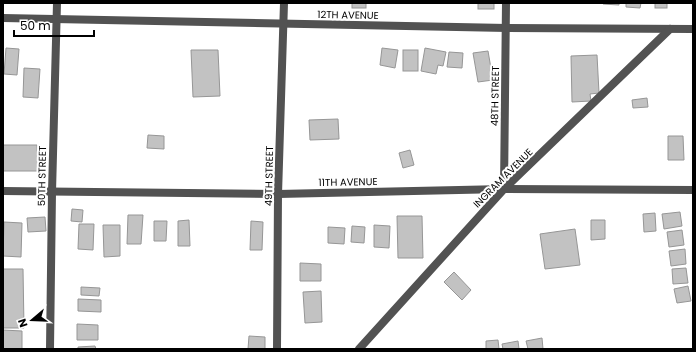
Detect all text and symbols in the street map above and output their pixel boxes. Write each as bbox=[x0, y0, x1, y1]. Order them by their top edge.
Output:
street label: 12TH AVENUE bbox=[317, 7, 379, 23]
scale bar bbox=[14, 12, 94, 38]
text: 50 m bbox=[20, 17, 51, 34]
street label: 48TH STREET bbox=[487, 65, 503, 126]
street label: 50TH STREET bbox=[34, 145, 50, 206]
street label: 49TH STREET bbox=[261, 145, 277, 206]
street label: INGRAM AVENUE bbox=[470, 145, 536, 211]
street label: 11TH AVENUE bbox=[318, 174, 378, 190]
north arrow bbox=[12, 300, 52, 340]
text: N bbox=[14, 317, 31, 330]

